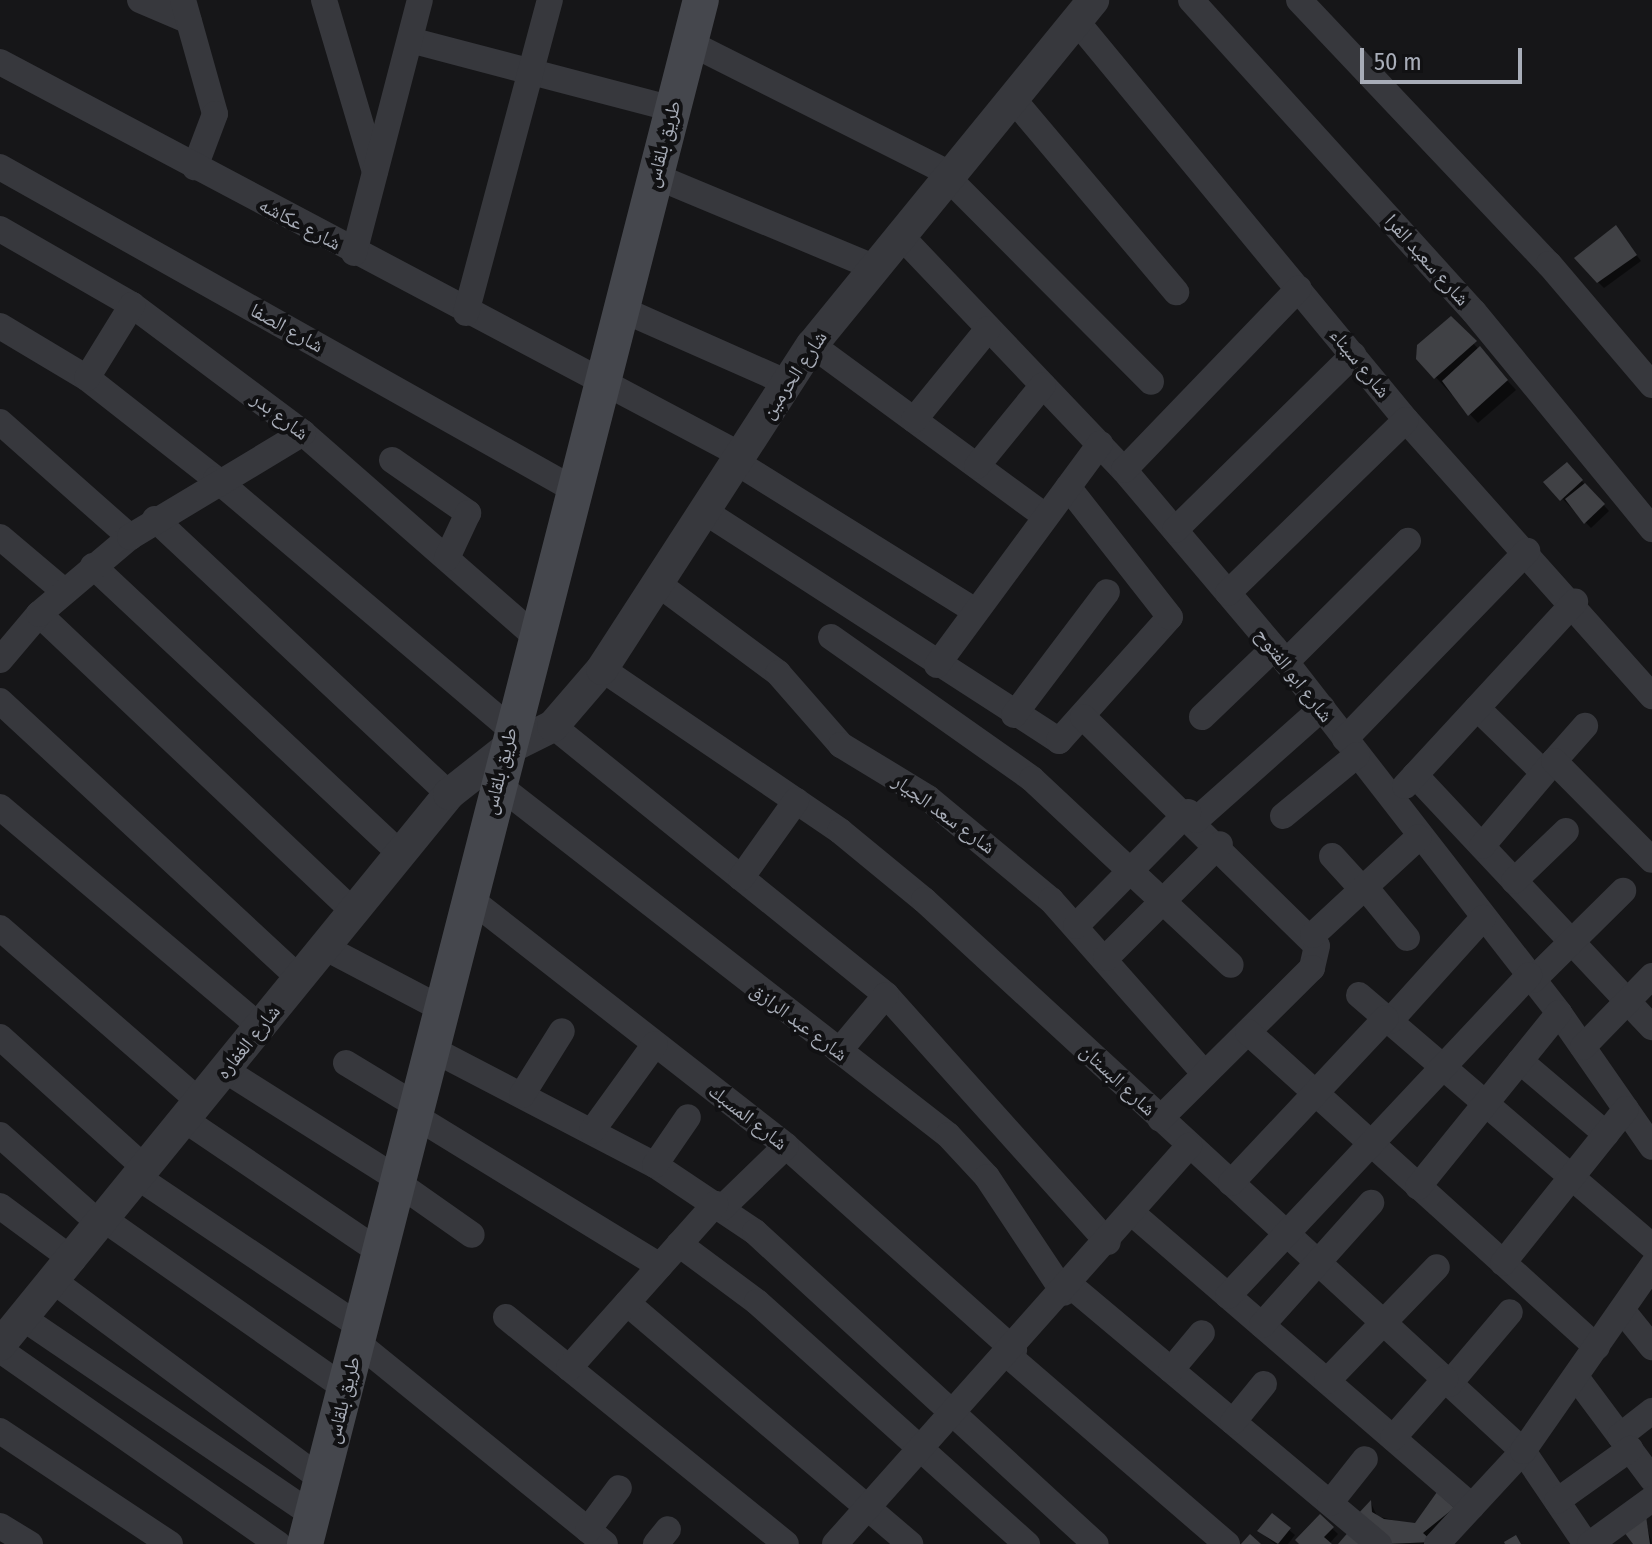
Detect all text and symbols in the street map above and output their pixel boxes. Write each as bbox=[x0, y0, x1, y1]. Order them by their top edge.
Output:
scale bar bbox=[1364, 32, 1526, 82]
text: 50 m bbox=[1374, 48, 1422, 76]
street label: طريق بلقاس bbox=[640, 98, 686, 190]
street label: شارع عكاشه bbox=[255, 192, 345, 256]
street label: شارع سعيد الفرا bbox=[1380, 209, 1474, 311]
street label: شارع الصفا bbox=[246, 298, 328, 358]
street label: شارع سيناء bbox=[1325, 323, 1395, 403]
street label: شارع الحرمين bbox=[756, 326, 832, 424]
street label: شارع بدر bbox=[247, 387, 313, 445]
street label: شارع ابو الفتوح bbox=[1250, 623, 1338, 727]
street label: طريق بلقاس bbox=[478, 725, 522, 817]
street label: شارع سعد الجيار bbox=[888, 769, 1000, 859]
street label: شارع عبد الرازق bbox=[746, 978, 852, 1066]
street label: شارع الغفاره bbox=[211, 1000, 285, 1084]
street label: شارع البستان bbox=[1075, 1039, 1161, 1121]
street label: شارع المسبك bbox=[704, 1079, 792, 1155]
street label: طريق بلقاس bbox=[321, 1354, 365, 1446]

